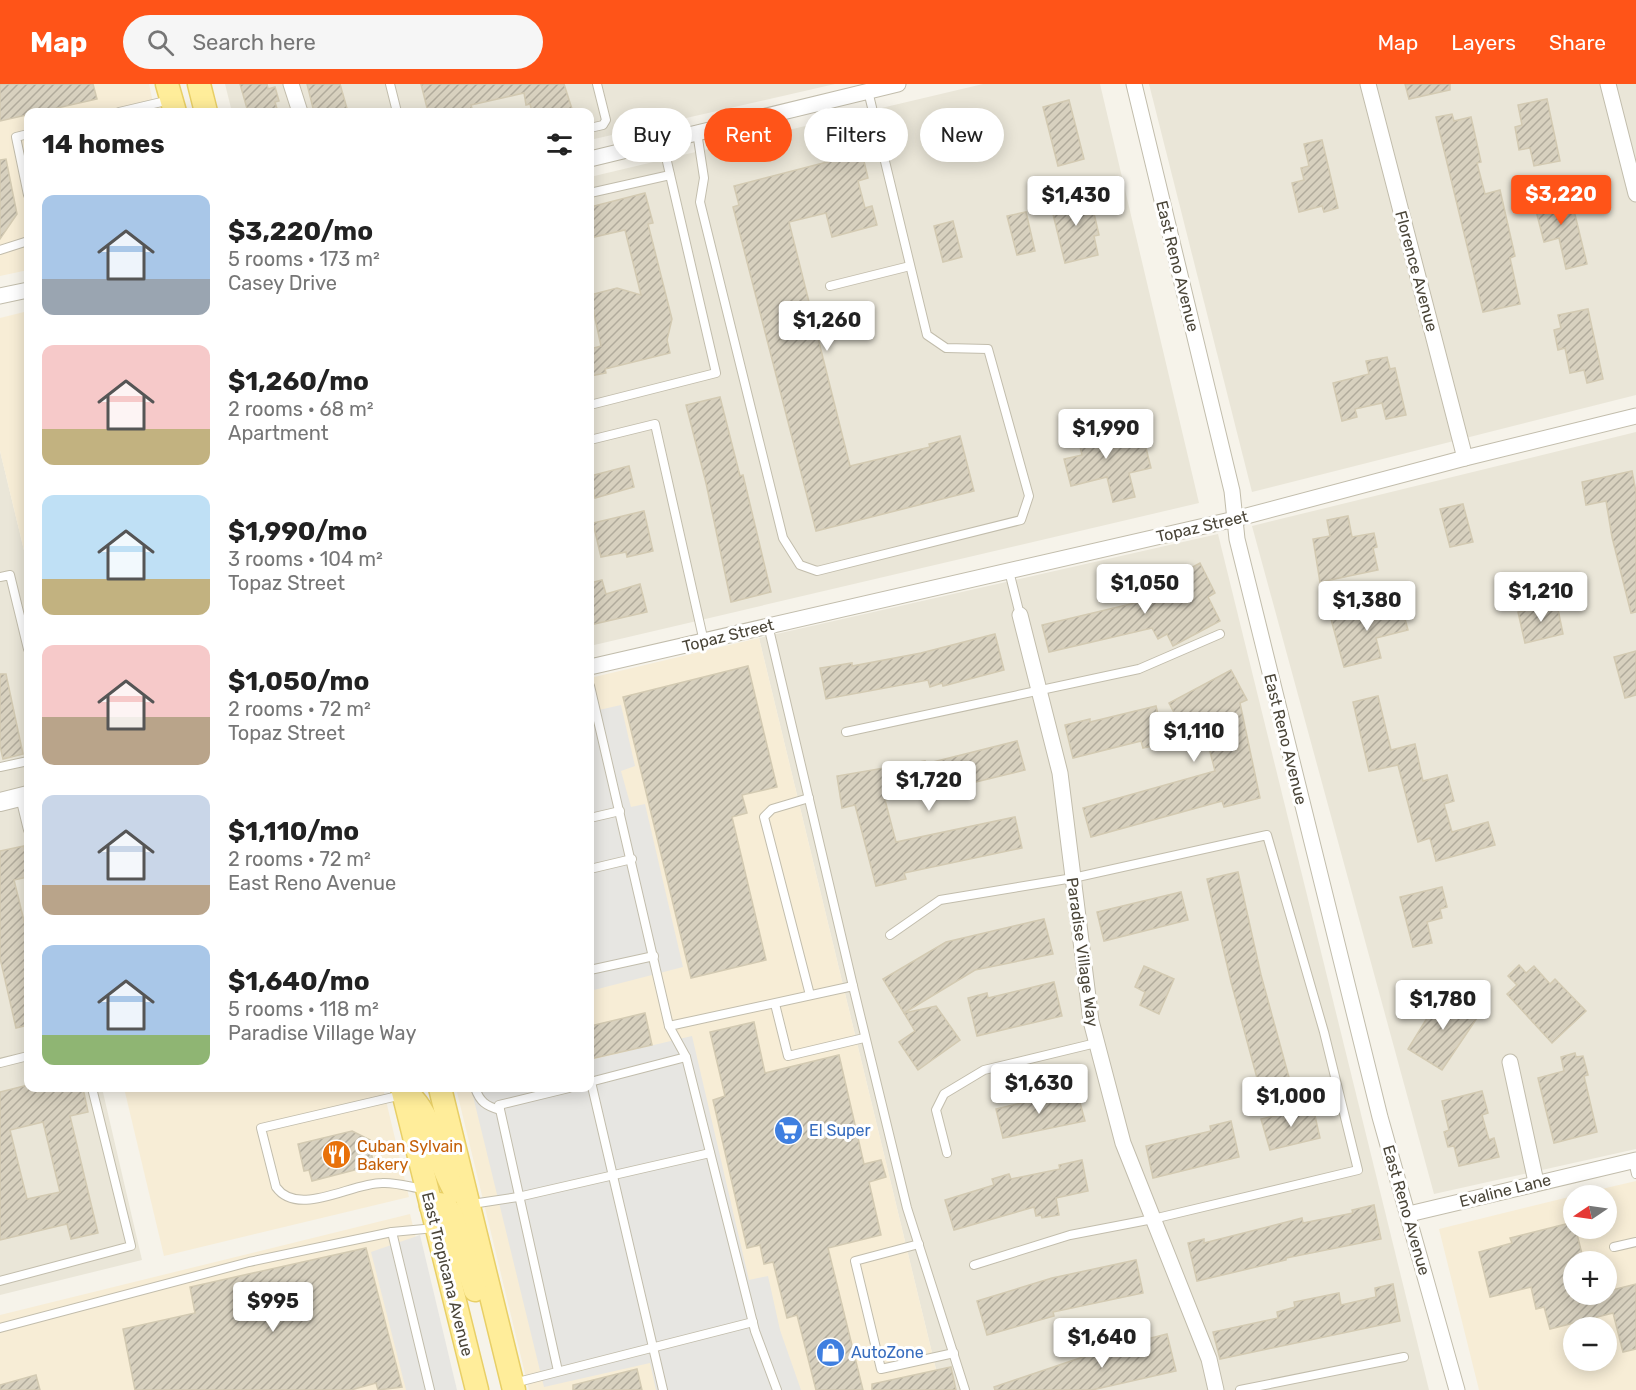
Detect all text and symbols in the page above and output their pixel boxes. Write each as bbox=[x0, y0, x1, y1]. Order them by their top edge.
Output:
search box bbox=[123, 15, 543, 69]
text: Map bbox=[30, 26, 87, 59]
icon: search bbox=[144, 26, 177, 59]
text: Search here bbox=[192, 29, 316, 56]
text: Map bbox=[1377, 30, 1418, 55]
text: Layers bbox=[1451, 30, 1516, 55]
text: Share bbox=[1549, 30, 1606, 55]
chip: Buy bbox=[612, 108, 692, 162]
chip: Rent bbox=[704, 108, 792, 162]
chip: Filters bbox=[804, 108, 908, 162]
chip: New bbox=[920, 108, 1004, 162]
icon: filters bbox=[543, 128, 576, 161]
text: 14 homes bbox=[42, 129, 165, 160]
pin: $3,220 bbox=[1512, 175, 1610, 226]
pin: $1,430 bbox=[1027, 176, 1125, 227]
text: $3,220 bbox=[1525, 182, 1597, 206]
text: $1,430 bbox=[1041, 183, 1111, 207]
street label: East Reno Avenue bbox=[1152, 199, 1203, 334]
street label: Florence Avenue bbox=[1391, 209, 1442, 334]
text: $3,220/mo bbox=[228, 216, 373, 247]
icon: home bbox=[90, 219, 162, 291]
text: 5 rooms · 173 m² bbox=[228, 247, 380, 271]
text: Casey Drive bbox=[228, 271, 337, 295]
pin: $1,260 bbox=[778, 301, 876, 352]
text: $1,260 bbox=[793, 308, 861, 332]
text: $1,260/mo bbox=[228, 366, 369, 397]
icon: home bbox=[90, 369, 162, 441]
text: 2 rooms · 68 m² bbox=[228, 397, 374, 421]
pin: $1,990 bbox=[1057, 409, 1155, 460]
text: $1,990 bbox=[1072, 416, 1140, 440]
text: Apartment bbox=[228, 421, 329, 445]
street label: Topaz Street bbox=[1154, 507, 1250, 546]
text: $1,990/mo bbox=[228, 516, 367, 547]
icon: home bbox=[90, 519, 162, 591]
text: 3 rooms · 104 m² bbox=[228, 547, 383, 571]
pin: $1,050 bbox=[1096, 564, 1194, 615]
text: Topaz Street bbox=[228, 571, 345, 595]
text: $1,050 bbox=[1111, 571, 1179, 595]
pin: $1,210 bbox=[1492, 572, 1590, 623]
text: $1,210 bbox=[1508, 579, 1574, 603]
pin: $1,380 bbox=[1318, 581, 1416, 632]
text: $1,380 bbox=[1332, 588, 1402, 612]
street label: Topaz Street bbox=[680, 615, 776, 656]
text: $1,050/mo bbox=[228, 666, 369, 697]
icon: home bbox=[90, 669, 162, 741]
street label: East Reno Avenue bbox=[1260, 672, 1311, 807]
text: 2 rooms · 72 m² bbox=[228, 697, 371, 721]
pin: $1,110 bbox=[1145, 712, 1243, 763]
text: $1,110 bbox=[1163, 719, 1225, 743]
text: Topaz Street bbox=[228, 721, 345, 745]
pin: $1,720 bbox=[880, 761, 978, 812]
text: $1,720 bbox=[896, 768, 962, 792]
text: $1,110/mo bbox=[228, 816, 359, 847]
icon: home bbox=[90, 819, 162, 891]
text: 2 rooms · 72 m² bbox=[228, 847, 371, 871]
text: East Reno Avenue bbox=[228, 871, 396, 895]
street label: Paradise Village Way bbox=[1063, 876, 1102, 1028]
text: $1,640/mo bbox=[228, 966, 370, 997]
icon: home bbox=[90, 969, 162, 1041]
pin: $1,780 bbox=[1394, 980, 1492, 1031]
text: $1,780 bbox=[1410, 987, 1476, 1011]
text: 5 rooms · 118 m² bbox=[228, 997, 379, 1021]
text: Paradise Village Way bbox=[228, 1021, 416, 1045]
pin: $1,630 bbox=[990, 1064, 1088, 1115]
text: $1,630 bbox=[1005, 1071, 1073, 1095]
pin: $1,000 bbox=[1242, 1077, 1340, 1128]
text: $1,000 bbox=[1256, 1084, 1326, 1108]
supermarket icon: El Super bbox=[772, 1114, 804, 1146]
place label: El Super bbox=[809, 1121, 871, 1140]
place label: Cuban Sylvain Bakery bbox=[357, 1137, 463, 1174]
restaurant icon: Cuban Sylvain Bakery bbox=[320, 1139, 352, 1171]
street label: East Reno Avenue bbox=[1379, 1143, 1434, 1277]
street label: Evaline Lane bbox=[1457, 1170, 1553, 1211]
north arrow bbox=[1563, 1185, 1617, 1239]
map controls bbox=[1563, 1185, 1617, 1371]
street label: East Tropicana Avenue bbox=[418, 1190, 477, 1358]
button: + bbox=[1563, 1251, 1617, 1305]
pin: $995 bbox=[237, 1282, 309, 1333]
text: $995 bbox=[247, 1289, 299, 1313]
button: − bbox=[1563, 1317, 1617, 1371]
pin: $1,640 bbox=[1053, 1318, 1151, 1369]
text: $1,640 bbox=[1067, 1325, 1137, 1349]
shop icon: AutoZone bbox=[814, 1336, 846, 1368]
place label: AutoZone bbox=[851, 1343, 924, 1362]

